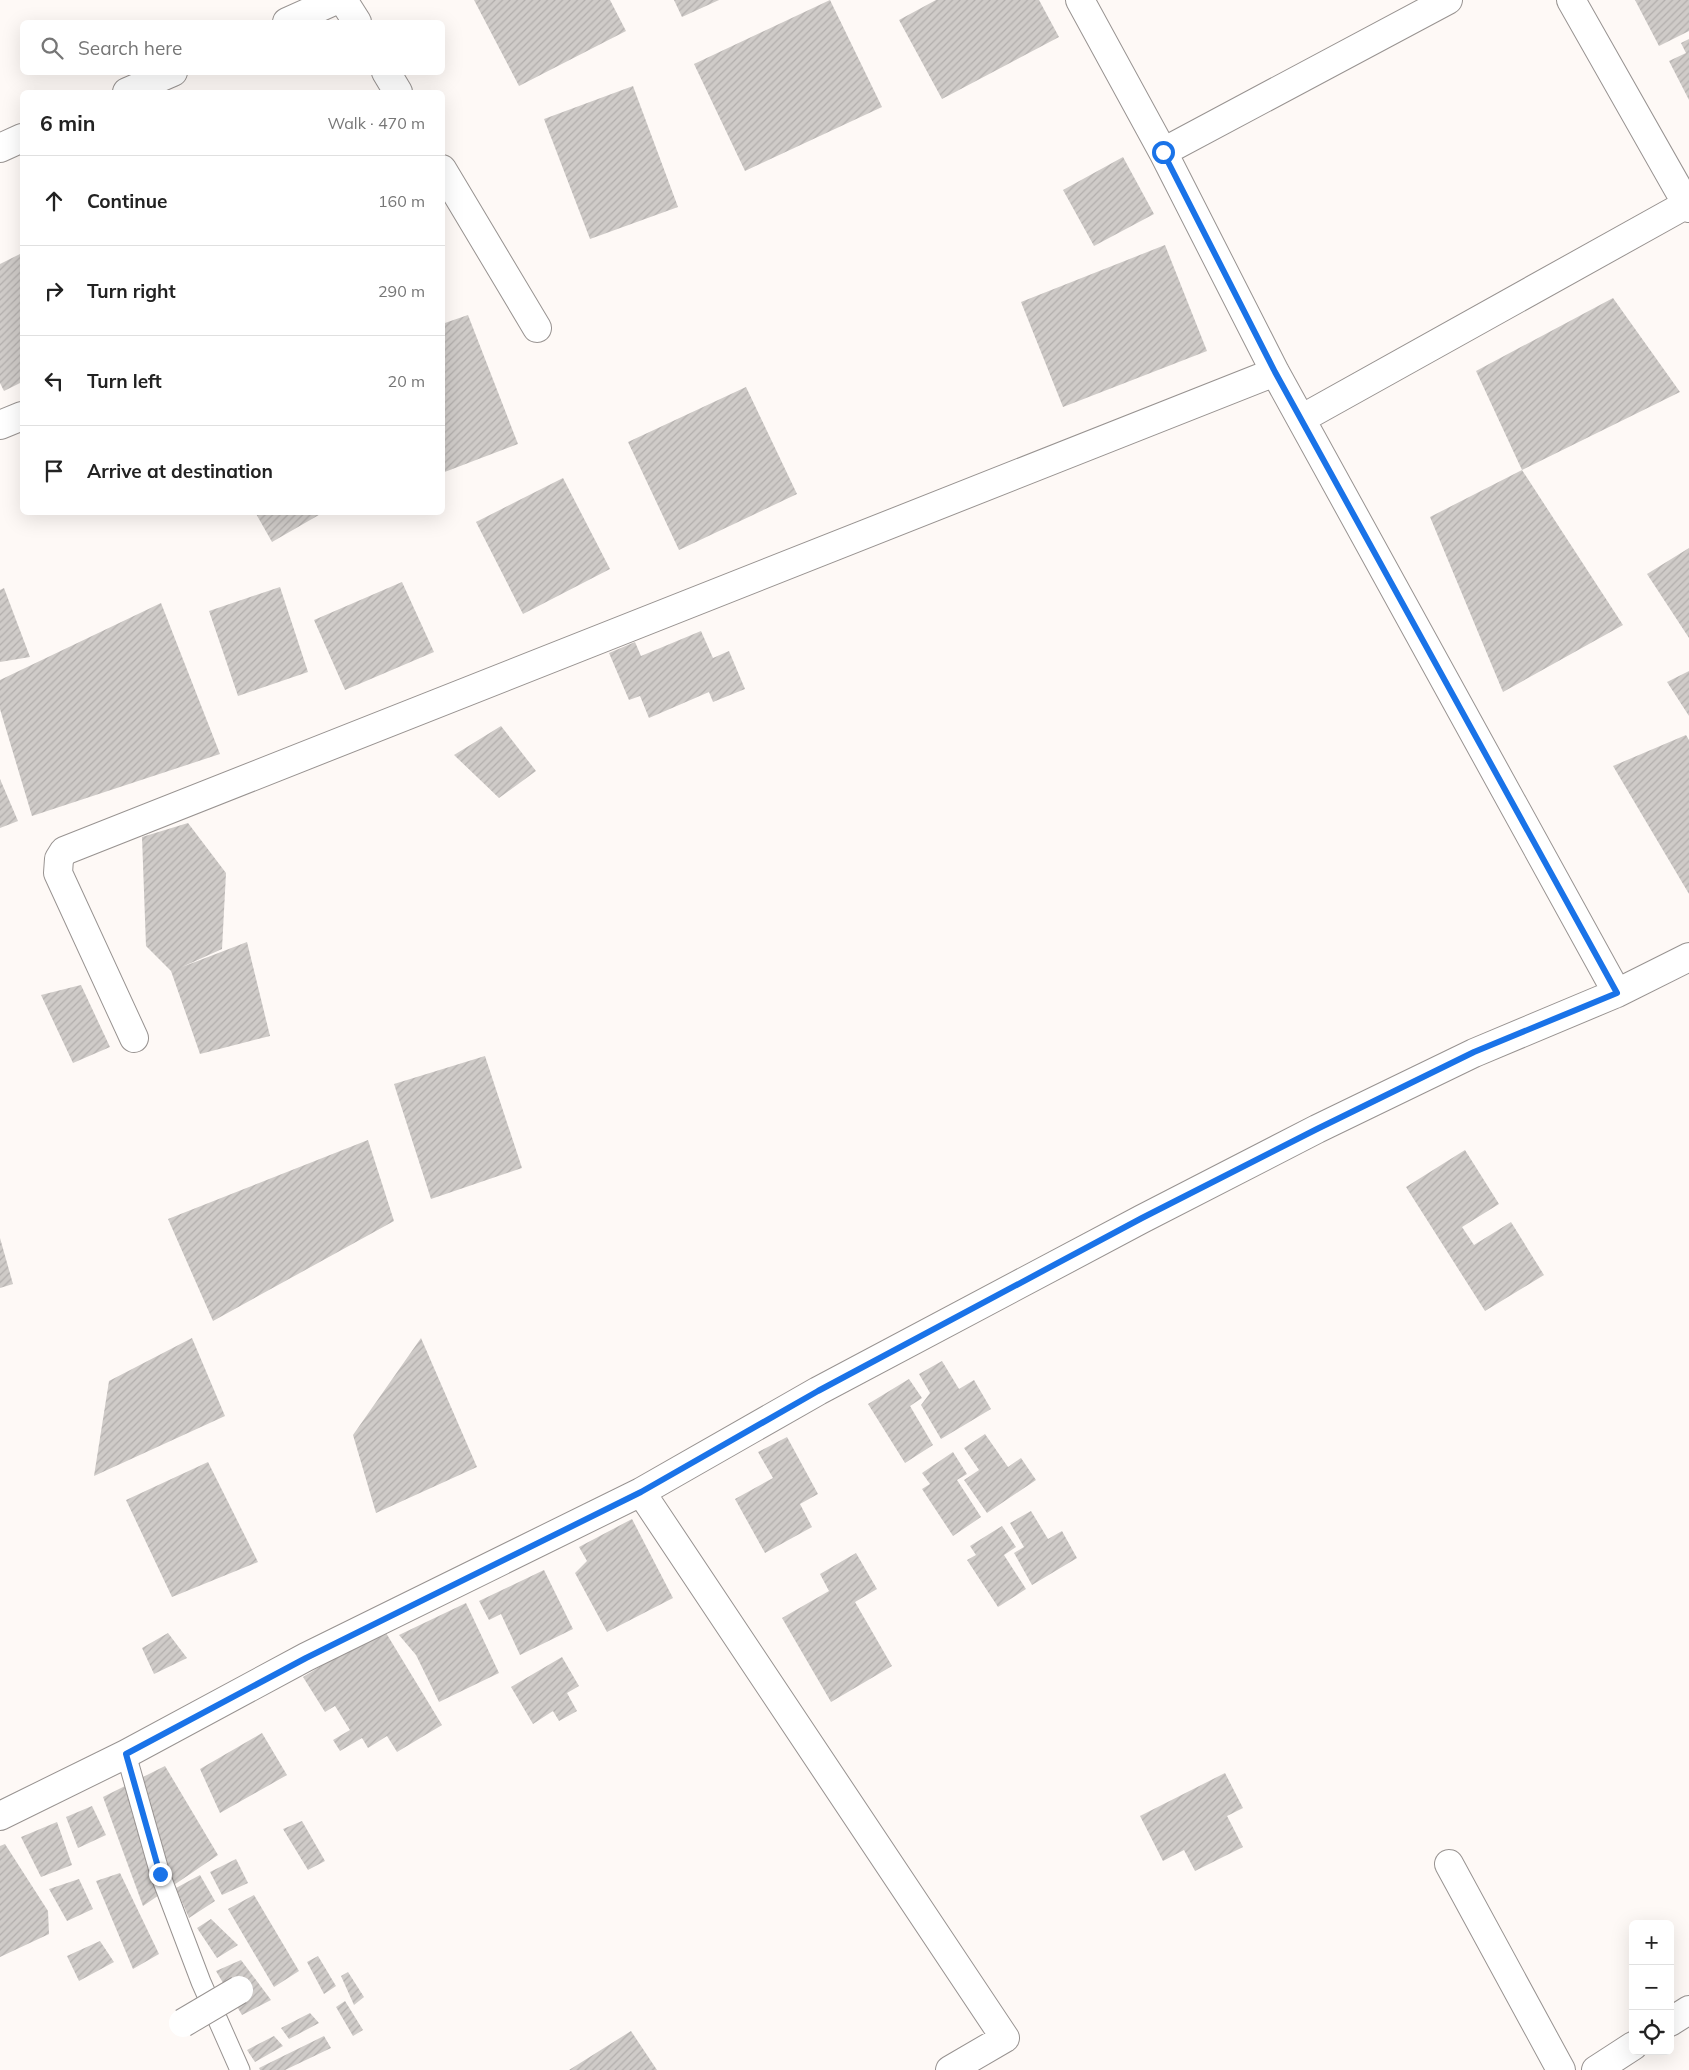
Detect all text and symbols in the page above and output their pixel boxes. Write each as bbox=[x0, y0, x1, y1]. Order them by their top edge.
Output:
search box bbox=[20, 20, 445, 75]
icon: search bbox=[38, 34, 66, 62]
text: Search here bbox=[78, 36, 182, 60]
text: 6 min bbox=[40, 110, 95, 136]
text: Walk · 470 m bbox=[327, 113, 425, 133]
route start bbox=[1152, 141, 1175, 164]
icon: ahead bbox=[40, 187, 68, 215]
text: Continue bbox=[87, 189, 167, 213]
text: 160 m bbox=[378, 191, 425, 211]
icon: right bbox=[40, 277, 68, 305]
text: Turn right bbox=[87, 279, 176, 303]
text: 290 m bbox=[378, 281, 425, 301]
icon: left bbox=[40, 367, 68, 395]
text: Turn left bbox=[87, 369, 162, 393]
text: 20 m bbox=[388, 371, 425, 391]
icon: arrive bbox=[40, 457, 68, 485]
text: Arrive at destination bbox=[87, 459, 273, 483]
route end bbox=[149, 1863, 172, 1886]
map controls bbox=[1629, 1920, 1674, 2055]
button: + bbox=[1629, 1920, 1674, 1965]
button: − bbox=[1629, 1965, 1674, 2010]
button: locate bbox=[1629, 2010, 1674, 2055]

